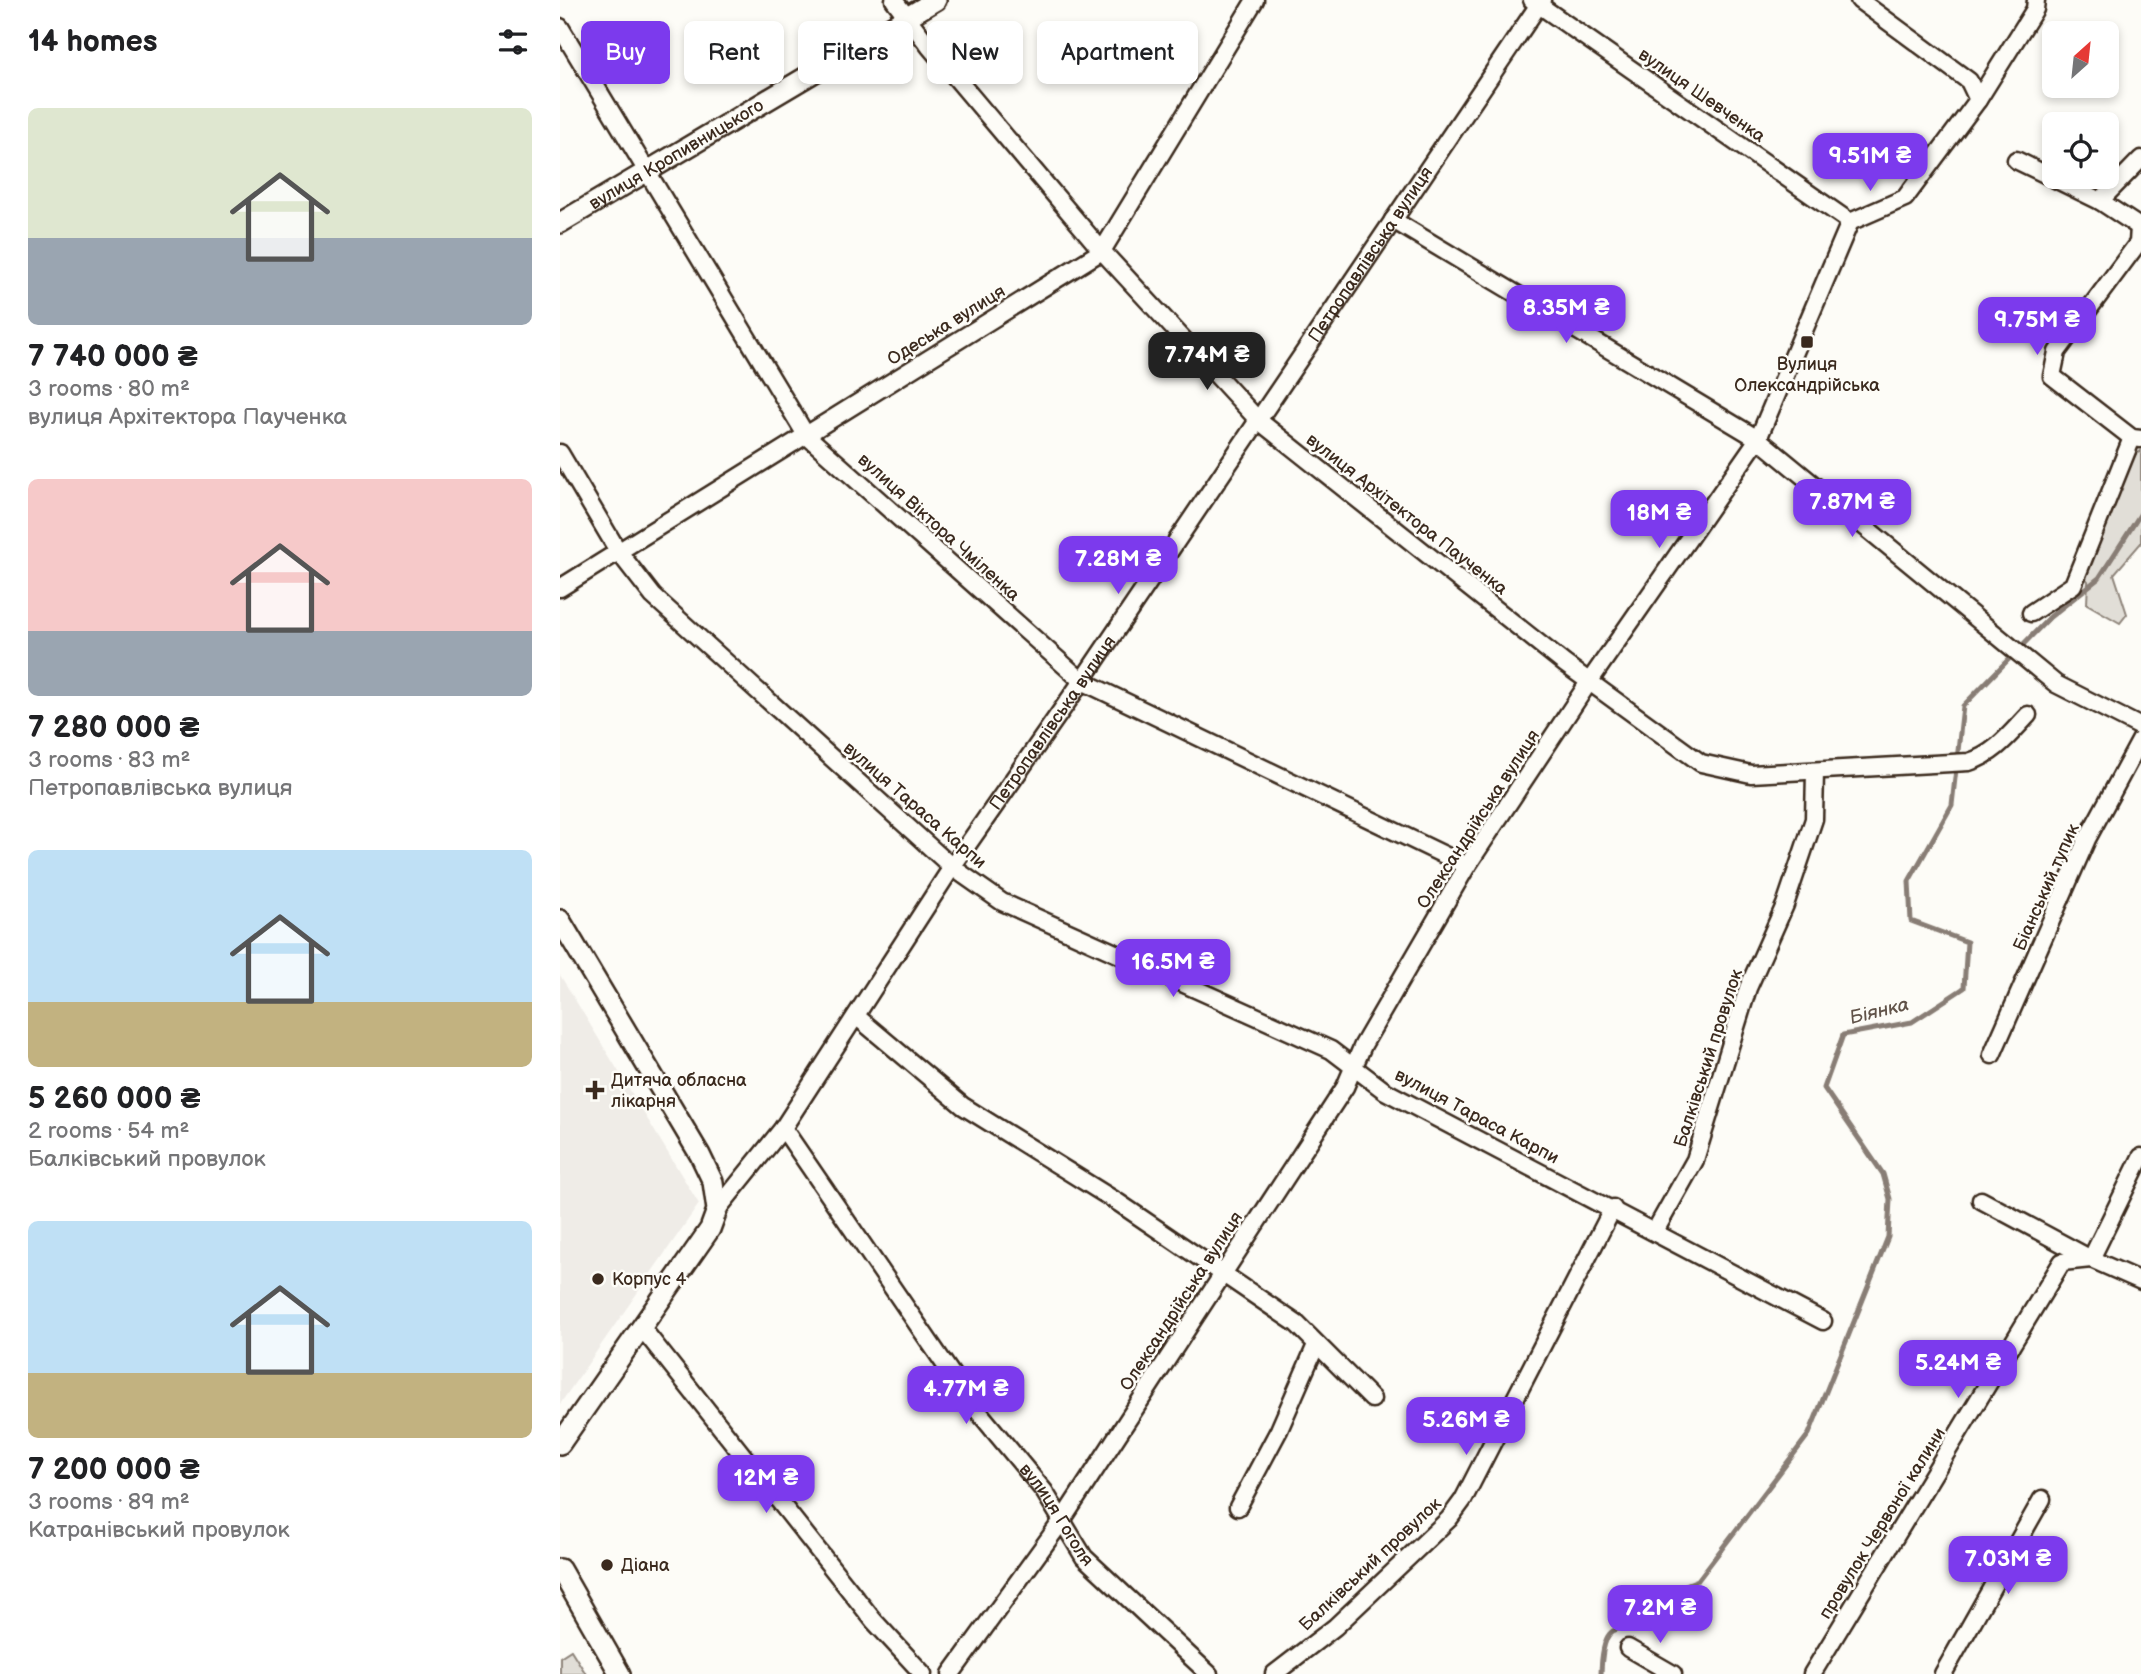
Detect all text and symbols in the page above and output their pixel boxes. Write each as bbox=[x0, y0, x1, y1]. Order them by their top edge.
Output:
chip: Buy bbox=[581, 21, 670, 84]
chip: Rent bbox=[684, 21, 784, 84]
chip: Filters bbox=[798, 21, 913, 84]
chip: New bbox=[927, 21, 1023, 84]
chip: Apartment bbox=[1037, 21, 1198, 84]
north arrow bbox=[2042, 21, 2119, 98]
map controls bbox=[2042, 21, 2119, 189]
icon: filters bbox=[494, 23, 532, 61]
text: 14 homes bbox=[28, 24, 157, 60]
street label: вулиця Шевченка bbox=[1634, 44, 1769, 147]
street label: вулиця Кропивницького bbox=[585, 95, 767, 214]
button: locate bbox=[2042, 112, 2119, 189]
pin: 9.51M ₴ bbox=[1805, 134, 1935, 193]
text: 9.51M ₴ bbox=[1829, 142, 1911, 170]
icon: home bbox=[217, 154, 343, 280]
street label: Петропавлівська вулиця bbox=[1304, 163, 1437, 346]
street label: Одеська вулиця bbox=[883, 281, 1009, 370]
pin: 8.35M ₴ bbox=[1501, 286, 1631, 345]
text: 8.35M ₴ bbox=[1523, 294, 1609, 322]
pin: 9.75M ₴ bbox=[1972, 298, 2102, 357]
text: 9.75M ₴ bbox=[1994, 306, 2080, 334]
pin: 7.74M ₴ bbox=[1142, 332, 1272, 392]
marker: Вулиця Олександрійська bbox=[1799, 334, 1815, 350]
text: 7 740 000 ₴ bbox=[28, 339, 198, 375]
text: 7.74M ₴ bbox=[1164, 341, 1250, 369]
place label: Вулиця Олександрійська bbox=[1734, 354, 1880, 396]
text: 3 rooms · 80 m² bbox=[28, 375, 190, 403]
text: вулиця Архітектора Паученка bbox=[28, 403, 347, 431]
street label: вулиця Архітектора Паученка bbox=[1302, 429, 1512, 600]
street label: вулиця Віктора Чміленка bbox=[853, 449, 1024, 606]
pin: 7.87M ₴ bbox=[1787, 480, 1917, 539]
text: 7.87M ₴ bbox=[1809, 488, 1895, 516]
pin: 18M ₴ bbox=[1610, 490, 1708, 550]
text: 18M ₴ bbox=[1627, 499, 1691, 527]
icon: home bbox=[217, 525, 343, 651]
pin: 7.28M ₴ bbox=[1053, 536, 1183, 596]
text: 7.28M ₴ bbox=[1075, 545, 1161, 573]
street label: Петропавлівська вулиця bbox=[985, 632, 1120, 814]
text: 7 280 000 ₴ bbox=[28, 710, 200, 746]
street label: Олександрійська вулиця bbox=[1413, 726, 1544, 913]
street label: вулиця Тараса Карпи bbox=[839, 738, 990, 873]
text: 3 rooms · 83 m² bbox=[28, 746, 190, 774]
text: Петропавлівська вулиця bbox=[28, 774, 293, 802]
street label: Біанський тупик bbox=[2009, 820, 2084, 954]
icon: home bbox=[217, 896, 343, 1022]
pin: 16.5M ₴ bbox=[1108, 940, 1238, 999]
text: 16.5M ₴ bbox=[1131, 948, 1215, 976]
street label: Балківський провулок bbox=[1670, 966, 1747, 1150]
water label: Біянка bbox=[1847, 993, 1911, 1030]
street label: вулиця Тараса Карпи bbox=[1391, 1064, 1562, 1169]
place label: Дитяча обласна лікарня bbox=[611, 1070, 747, 1112]
marker: Дитяча обласна лікарня bbox=[585, 1080, 605, 1100]
text: 5 260 000 ₴ bbox=[28, 1081, 201, 1117]
text: 2 rooms · 54 m² bbox=[28, 1117, 190, 1145]
text: Балківський провулок bbox=[28, 1145, 266, 1173]
street label: Олександрійська вулиця bbox=[1116, 1208, 1247, 1395]
icon: home bbox=[217, 1267, 343, 1393]
place label: Корпус 4 bbox=[612, 1269, 687, 1290]
marker: Корпус 4 bbox=[590, 1271, 606, 1287]
pin: 5.24M ₴ bbox=[1893, 1340, 2023, 1400]
text: 5.24M ₴ bbox=[1915, 1349, 2001, 1377]
pin: 4.77M ₴ bbox=[901, 1366, 1031, 1426]
text: 4.77M ₴ bbox=[923, 1375, 1009, 1403]
pin: 5.26M ₴ bbox=[1401, 1398, 1531, 1457]
text: 5.26M ₴ bbox=[1422, 1406, 1510, 1434]
street label: провулок Червоної калини bbox=[1815, 1424, 1950, 1623]
text: 7 200 000 ₴ bbox=[28, 1452, 200, 1488]
pin: 12M ₴ bbox=[717, 1456, 815, 1515]
street label: вулиця Гоголя bbox=[1015, 1459, 1097, 1571]
text: 12M ₴ bbox=[734, 1464, 798, 1492]
text: 3 rooms · 89 m² bbox=[28, 1488, 190, 1516]
street label: Балківський провулок bbox=[1295, 1493, 1446, 1636]
text: Катранівський провулок bbox=[28, 1516, 290, 1544]
pin: 7.03M ₴ bbox=[1943, 1536, 2073, 1596]
text: 7.03M ₴ bbox=[1965, 1545, 2051, 1573]
place label: Діана bbox=[621, 1555, 670, 1576]
marker: Діана bbox=[599, 1557, 615, 1573]
pin: 7.2M ₴ bbox=[1603, 1586, 1717, 1645]
text: 7.2M ₴ bbox=[1624, 1594, 1696, 1622]

